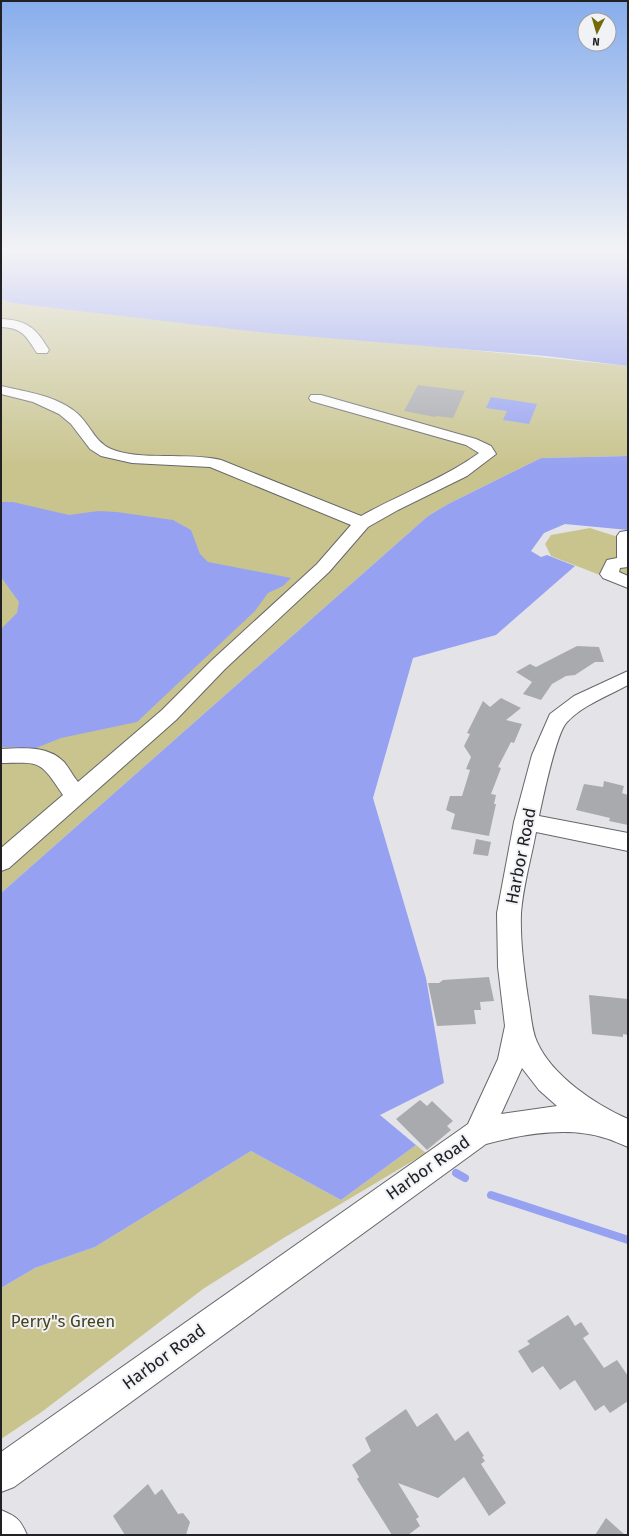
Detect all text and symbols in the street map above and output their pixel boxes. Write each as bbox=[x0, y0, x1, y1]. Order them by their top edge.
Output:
north arrow bbox=[577, 12, 617, 52]
text: N bbox=[592, 35, 600, 48]
street label: Harbor Road bbox=[501, 806, 541, 906]
street label: Harbor Road bbox=[382, 1131, 474, 1205]
park label: Perry"s Green bbox=[11, 1311, 115, 1332]
street label: Harbor Road bbox=[118, 1320, 210, 1394]

